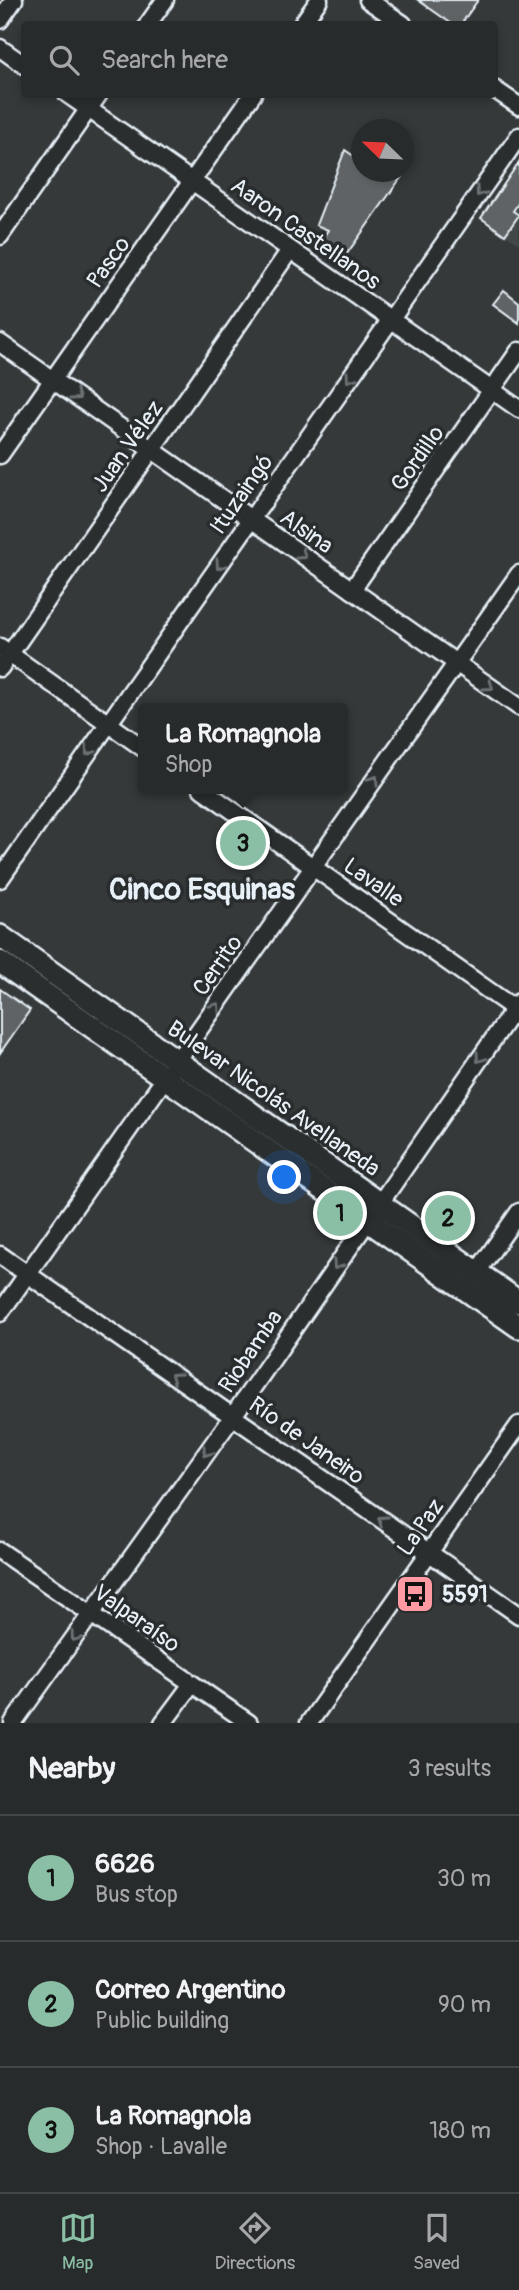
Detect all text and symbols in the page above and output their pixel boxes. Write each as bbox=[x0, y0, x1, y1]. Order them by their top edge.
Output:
search box bbox=[21, 21, 498, 98]
icon: search bbox=[45, 41, 83, 79]
text: Search here bbox=[101, 44, 228, 76]
north arrow bbox=[351, 119, 414, 182]
street label: Aaron Castellanos bbox=[225, 171, 386, 296]
one-way arrow bbox=[476, 184, 488, 197]
street label: Pasco bbox=[80, 231, 137, 294]
one-way arrow bbox=[346, 370, 358, 383]
one-way arrow bbox=[68, 388, 81, 400]
street label: Juan Vélez bbox=[85, 395, 170, 498]
street label: Gordillo bbox=[384, 420, 451, 497]
street label: Ituzaingó bbox=[203, 449, 279, 540]
street label: Alsina bbox=[275, 503, 339, 560]
one-way arrow bbox=[294, 547, 307, 559]
one-way arrow bbox=[216, 557, 228, 570]
one-way arrow bbox=[481, 678, 494, 690]
popup bbox=[138, 703, 348, 794]
text: La Romagnola bbox=[165, 718, 321, 750]
one-way arrow bbox=[85, 743, 97, 756]
text: Shop bbox=[165, 750, 212, 779]
one-way arrow bbox=[366, 775, 378, 788]
pin: 3 bbox=[220, 817, 266, 869]
street label: Lavalle bbox=[338, 851, 410, 914]
district label: Cinco Esquinas bbox=[109, 871, 296, 908]
street label: Cerrito bbox=[186, 929, 249, 1001]
one-way arrow bbox=[208, 1002, 220, 1015]
street label: Bulevar Nicolás Avellaneda bbox=[162, 1014, 386, 1183]
one-way arrow bbox=[476, 1050, 488, 1063]
your location bbox=[267, 1160, 301, 1194]
pin: 1 bbox=[317, 1187, 363, 1239]
pin: 2 bbox=[425, 1192, 471, 1244]
one-way arrow bbox=[332, 1257, 345, 1270]
street label: Riobamba bbox=[212, 1304, 289, 1398]
one-way arrow bbox=[170, 1373, 183, 1385]
street label: Río de Janeiro bbox=[243, 1390, 370, 1491]
one-way arrow bbox=[203, 1444, 215, 1457]
street label: La Paz bbox=[390, 1493, 450, 1561]
one-way arrow bbox=[377, 1516, 390, 1528]
bus stop icon: 5591 bbox=[394, 1573, 436, 1615]
street label: Valparaíso bbox=[88, 1578, 186, 1659]
place label: 5591 bbox=[442, 1580, 488, 1609]
one-way arrow bbox=[70, 1629, 83, 1642]
text: Nearby bbox=[28, 1750, 115, 1787]
text: 3 results bbox=[408, 1754, 491, 1783]
text: 6626 bbox=[95, 1848, 155, 1880]
text: 1 bbox=[47, 1864, 56, 1893]
text: 30 m bbox=[437, 1864, 491, 1893]
text: Bus stop bbox=[95, 1880, 178, 1909]
text: Correo Argentino bbox=[95, 1974, 286, 2006]
text: 2 bbox=[45, 1990, 57, 2019]
text: 90 m bbox=[438, 1990, 491, 2019]
text: Public building bbox=[95, 2006, 229, 2035]
text: La Romagnola bbox=[95, 2100, 251, 2132]
text: 3 bbox=[45, 2116, 57, 2145]
text: 180 m bbox=[429, 2116, 491, 2145]
text: Shop · Lavalle bbox=[95, 2132, 227, 2161]
tab: Map bbox=[59, 2209, 97, 2275]
tab: Directions bbox=[215, 2209, 295, 2275]
tab: Saved bbox=[413, 2209, 460, 2275]

